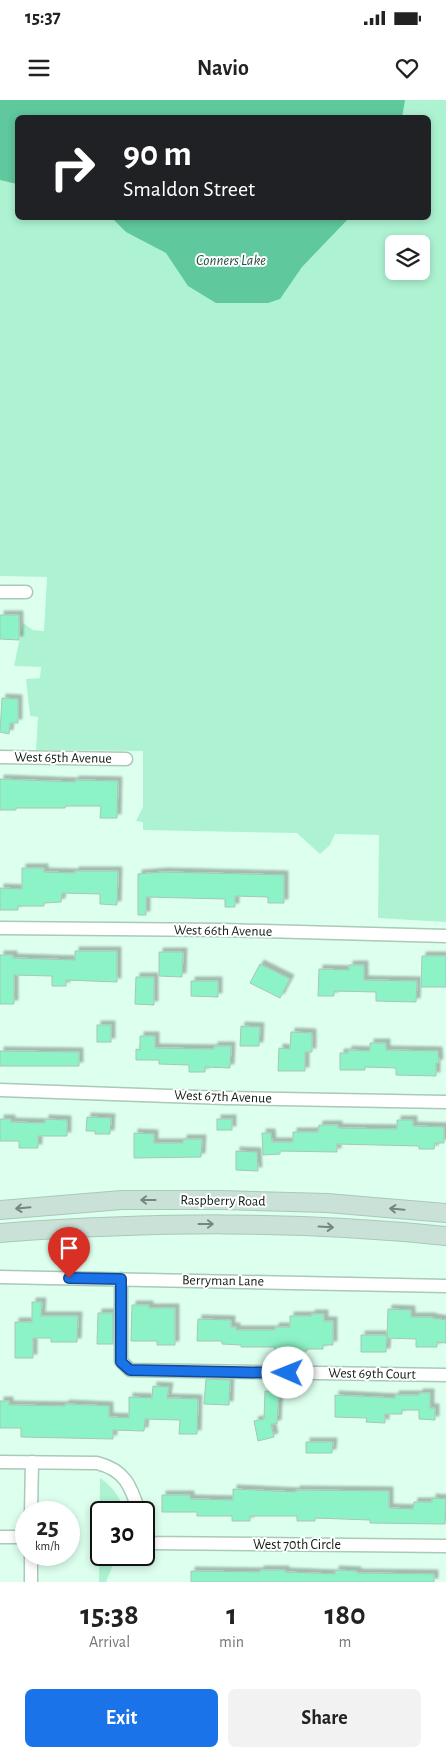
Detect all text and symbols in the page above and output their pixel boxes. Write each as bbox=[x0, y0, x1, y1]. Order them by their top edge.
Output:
text: 15:37 bbox=[25, 8, 61, 27]
icon: menu bbox=[25, 54, 53, 82]
icon: heart bbox=[393, 54, 421, 82]
text: Navio bbox=[197, 57, 249, 79]
icon: right bbox=[40, 135, 105, 200]
text: 90 m bbox=[123, 137, 192, 172]
text: Smaldon Street bbox=[123, 178, 255, 200]
map controls bbox=[385, 235, 430, 280]
button: layers bbox=[385, 235, 430, 280]
water label: Conners Lake bbox=[196, 253, 266, 268]
street label: West 65th Avenue bbox=[14, 750, 112, 766]
street label: West 66th Avenue bbox=[174, 923, 272, 939]
street label: West 67th Avenue bbox=[174, 1088, 272, 1106]
street label: Raspberry Road bbox=[180, 1193, 266, 1209]
one-way arrow bbox=[140, 1195, 156, 1205]
one-way arrow bbox=[16, 1203, 32, 1213]
one-way arrow bbox=[390, 1204, 406, 1214]
one-way arrow bbox=[198, 1219, 214, 1229]
one-way arrow bbox=[318, 1222, 334, 1232]
pin bbox=[48, 1227, 90, 1278]
icon: arrive bbox=[55, 1234, 83, 1262]
street label: Berryman Lane bbox=[182, 1273, 264, 1289]
position arrow bbox=[261, 1346, 313, 1398]
street label: West 69th Court bbox=[328, 1366, 416, 1382]
speed limit sign: 30 bbox=[90, 1501, 155, 1566]
text: 25 bbox=[36, 1515, 59, 1540]
street label: West 70th Circle bbox=[253, 1538, 341, 1552]
text: km/h bbox=[35, 1540, 60, 1552]
text: 15:38 bbox=[80, 1600, 139, 1630]
text: 1 bbox=[226, 1600, 237, 1630]
text: 180 bbox=[324, 1600, 366, 1630]
text: Arrival bbox=[89, 1634, 130, 1650]
text: min bbox=[219, 1634, 244, 1650]
text: m bbox=[339, 1634, 351, 1650]
button: Exit bbox=[25, 1689, 218, 1747]
button: Share bbox=[228, 1689, 421, 1747]

